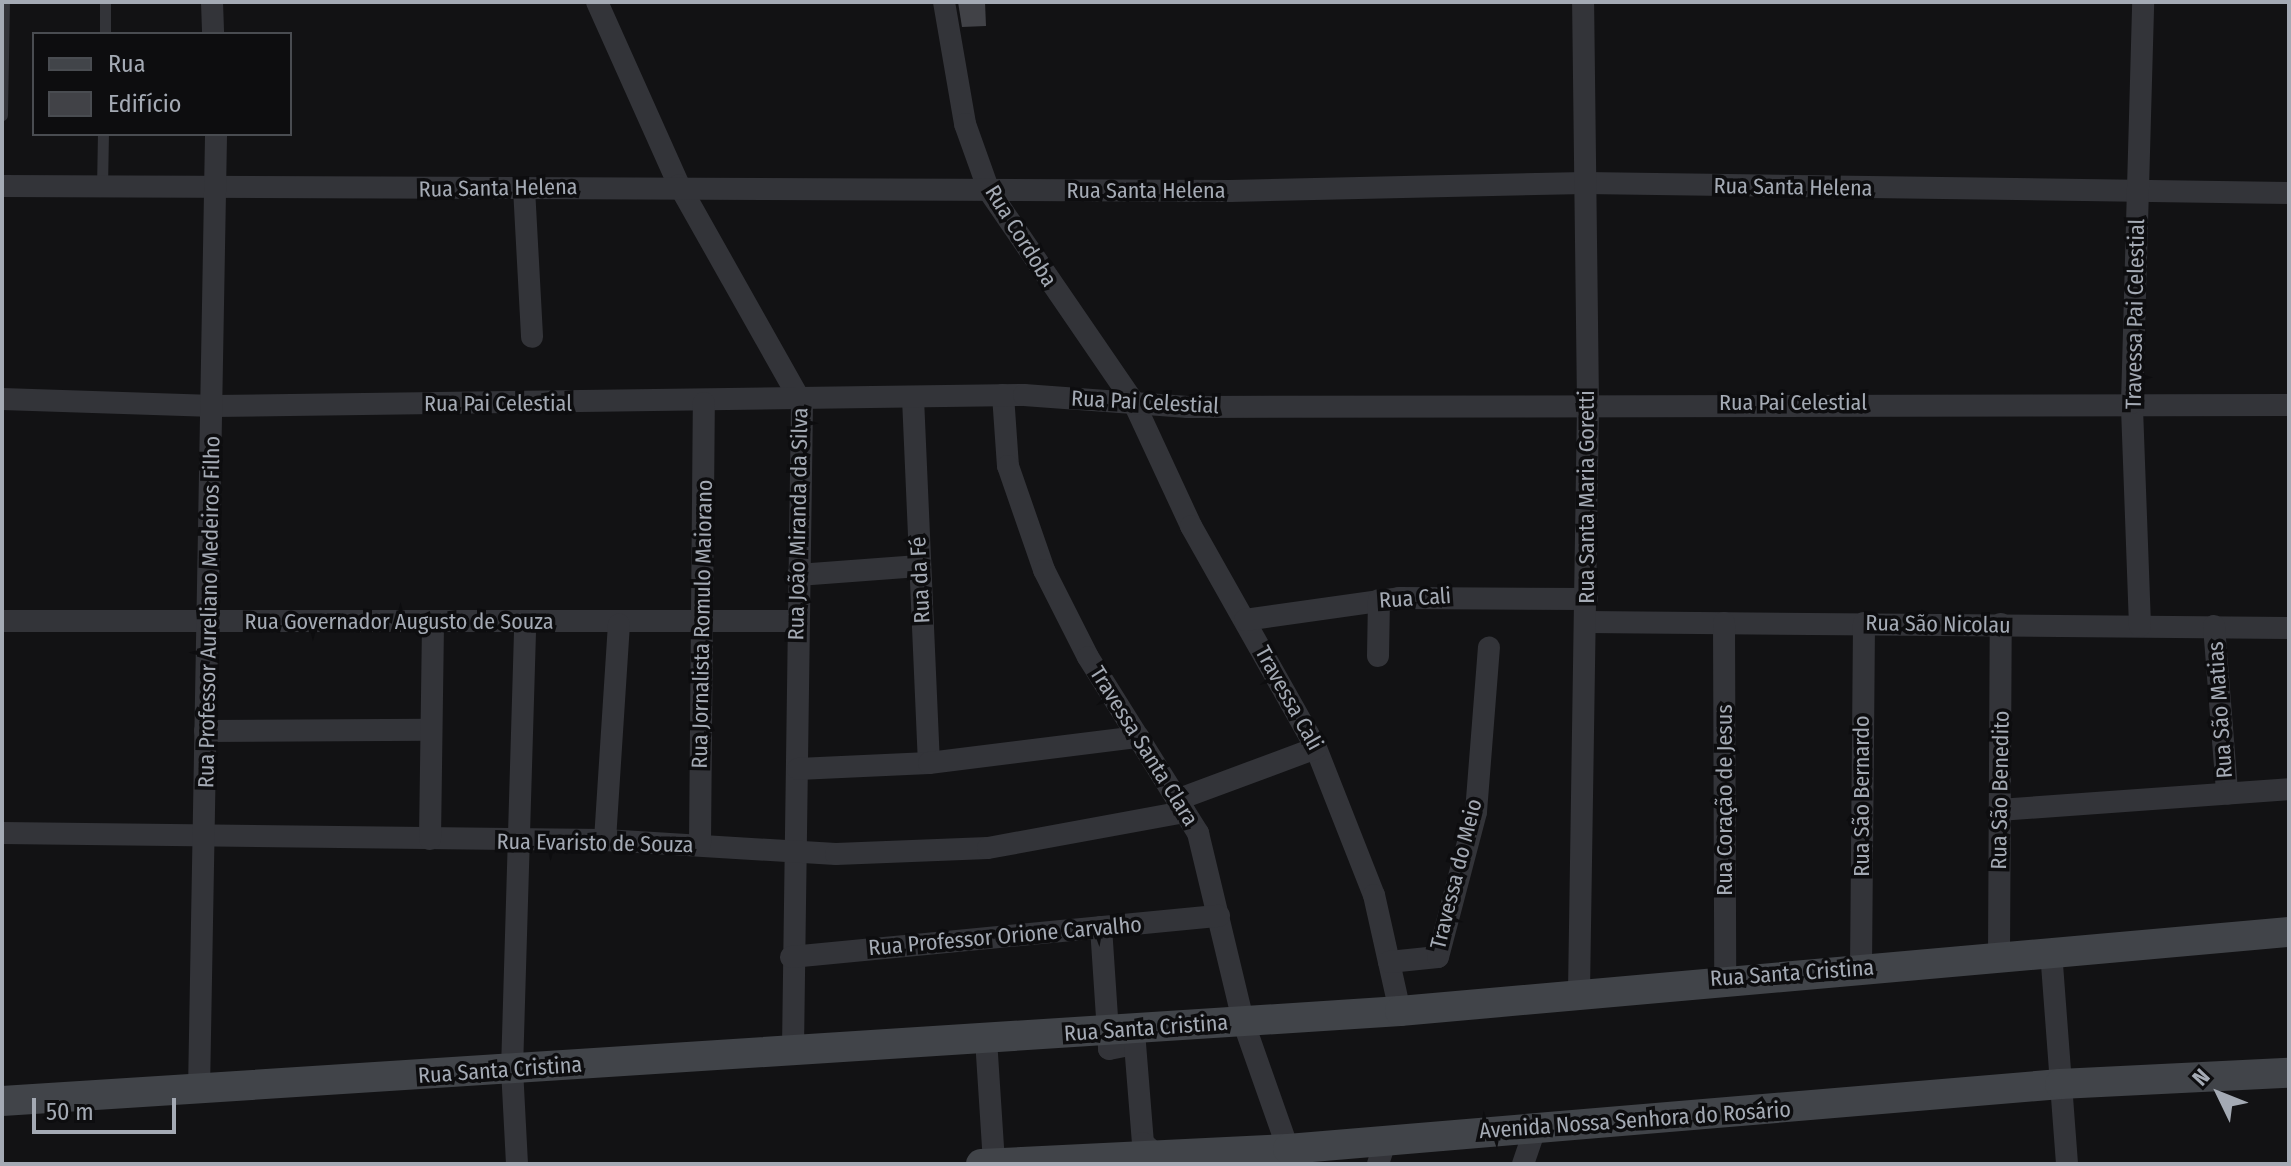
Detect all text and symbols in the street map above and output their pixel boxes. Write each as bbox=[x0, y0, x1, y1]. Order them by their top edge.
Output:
legend bbox=[32, 32, 292, 136]
text: Rua bbox=[108, 50, 145, 78]
text: Edifício bbox=[108, 90, 181, 118]
street label: Rua Santa Helena bbox=[1713, 172, 1873, 202]
street label: Rua Santa Helena bbox=[418, 173, 578, 203]
street label: Rua Santa Helena bbox=[1067, 178, 1225, 204]
street label: Rua Cordoba bbox=[979, 180, 1063, 292]
street label: Travessa Pai Celestial bbox=[2120, 219, 2150, 409]
street label: Rua Pai Celestial bbox=[1070, 385, 1220, 419]
street label: Rua Santa Maria Goretti bbox=[1574, 390, 1600, 604]
street label: Rua Pai Celestial bbox=[1719, 390, 1867, 416]
street label: Rua Pai Celestial bbox=[424, 391, 572, 417]
street label: Rua João Miranda da Silva bbox=[783, 407, 813, 641]
street label: Rua Professor Aureliano Medeiros Filho bbox=[193, 436, 225, 788]
street label: Rua Jornalista Romulo Maiorano bbox=[686, 479, 718, 769]
street label: Rua da Fé bbox=[905, 536, 935, 624]
street label: Rua Cali bbox=[1378, 582, 1452, 614]
street label: Rua Governador Augusto de Souza bbox=[244, 609, 554, 635]
street label: Rua São Nicolau bbox=[1865, 610, 2011, 638]
street label: Travessa Cali bbox=[1250, 641, 1328, 755]
street label: Rua São Matias bbox=[2202, 641, 2238, 779]
street label: Travessa Santa Clara bbox=[1084, 661, 1204, 831]
street label: Rua Coração de Jesus bbox=[1712, 704, 1738, 896]
street label: Rua São Benedito bbox=[1985, 710, 2015, 870]
street label: Rua São Bernardo bbox=[1849, 715, 1875, 877]
street label: Travessa do Meio bbox=[1425, 796, 1487, 952]
street label: Rua Evaristo de Souza bbox=[496, 828, 694, 858]
street label: Rua Professor Orione Carvalho bbox=[867, 911, 1143, 961]
street label: Rua Santa Cristina bbox=[1709, 954, 1875, 992]
street label: Rua Santa Cristina bbox=[1063, 1009, 1229, 1047]
street label: Rua Santa Cristina bbox=[417, 1051, 583, 1089]
north arrow bbox=[2179, 1054, 2259, 1134]
text: N bbox=[2187, 1063, 2215, 1091]
scale bar bbox=[36, 1082, 180, 1132]
street label: Avenida Nossa Senhora do Rosário bbox=[1478, 1096, 1792, 1144]
text: 50 m bbox=[46, 1098, 94, 1126]

